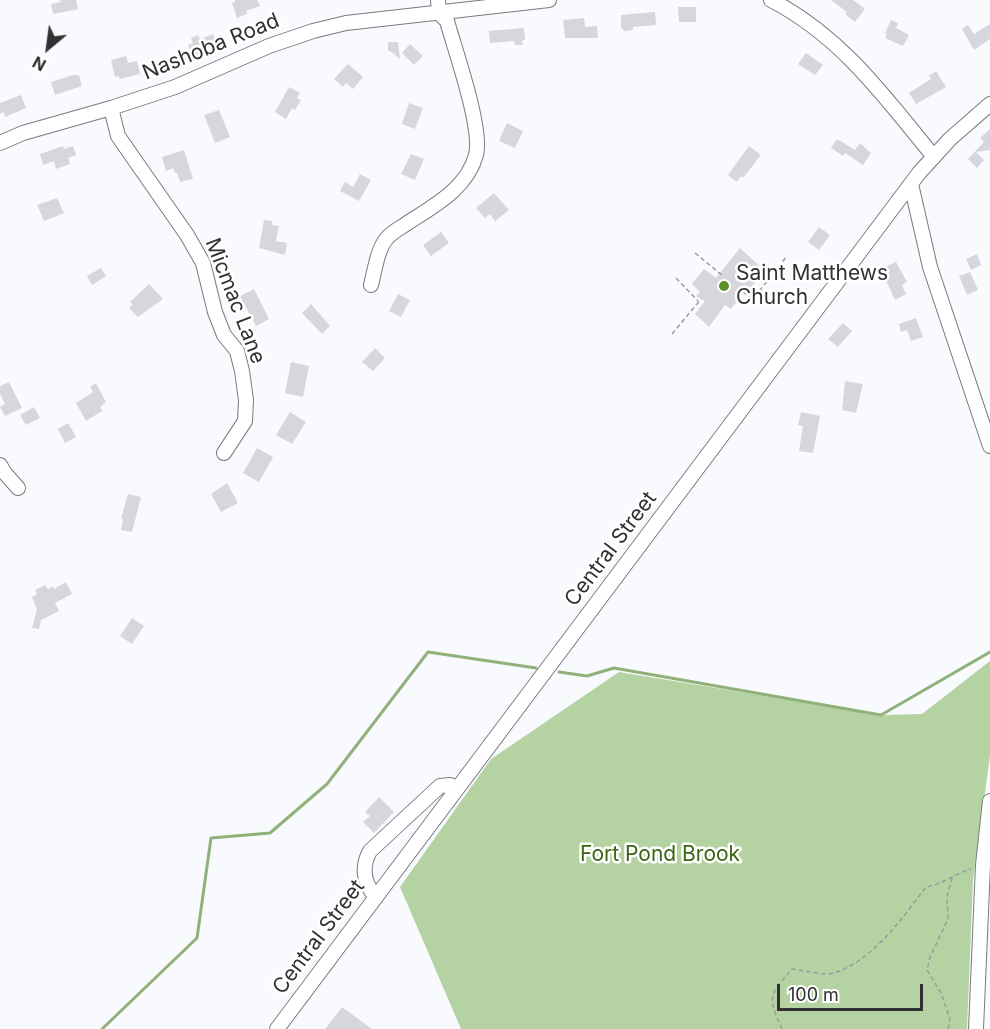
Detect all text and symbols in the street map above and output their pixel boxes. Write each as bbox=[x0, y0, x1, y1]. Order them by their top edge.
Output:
street label: Nashoba Road bbox=[139, 8, 283, 86]
north arrow bbox=[18, 18, 78, 78]
text: N bbox=[29, 52, 49, 75]
street label: Micmac Lane bbox=[200, 235, 270, 367]
place label: Saint Matthews Church bbox=[736, 261, 888, 311]
marker: Saint Matthews Church bbox=[717, 279, 731, 293]
street label: Central Street bbox=[560, 487, 662, 611]
park label: Fort Pond Brook bbox=[580, 842, 740, 868]
street label: Central Street bbox=[268, 875, 370, 999]
scale bar bbox=[780, 972, 926, 1010]
text: 100 m bbox=[788, 984, 839, 1005]

